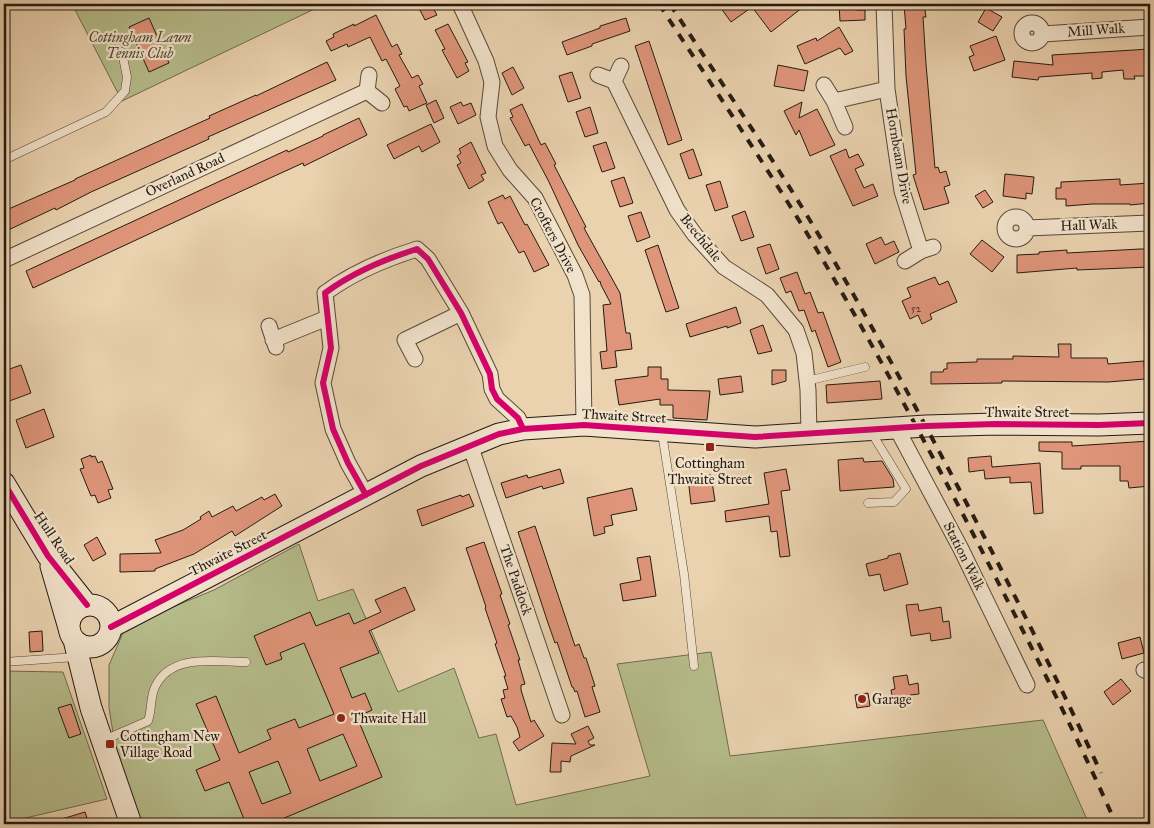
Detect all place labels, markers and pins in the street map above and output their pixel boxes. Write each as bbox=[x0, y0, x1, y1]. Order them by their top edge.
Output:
marker: Cottingham Thwaite Street bbox=[704, 441, 716, 453]
place label: Cottingham Thwaite Street bbox=[668, 455, 752, 488]
place label: Garage bbox=[872, 691, 912, 708]
marker: Garage bbox=[856, 693, 868, 705]
place label: Thwaite Hall bbox=[351, 710, 427, 727]
marker: Thwaite Hall bbox=[335, 712, 347, 724]
place label: Cottingham New Village Road bbox=[119, 728, 221, 761]
marker: Cottingham New Village Road bbox=[104, 738, 116, 750]

